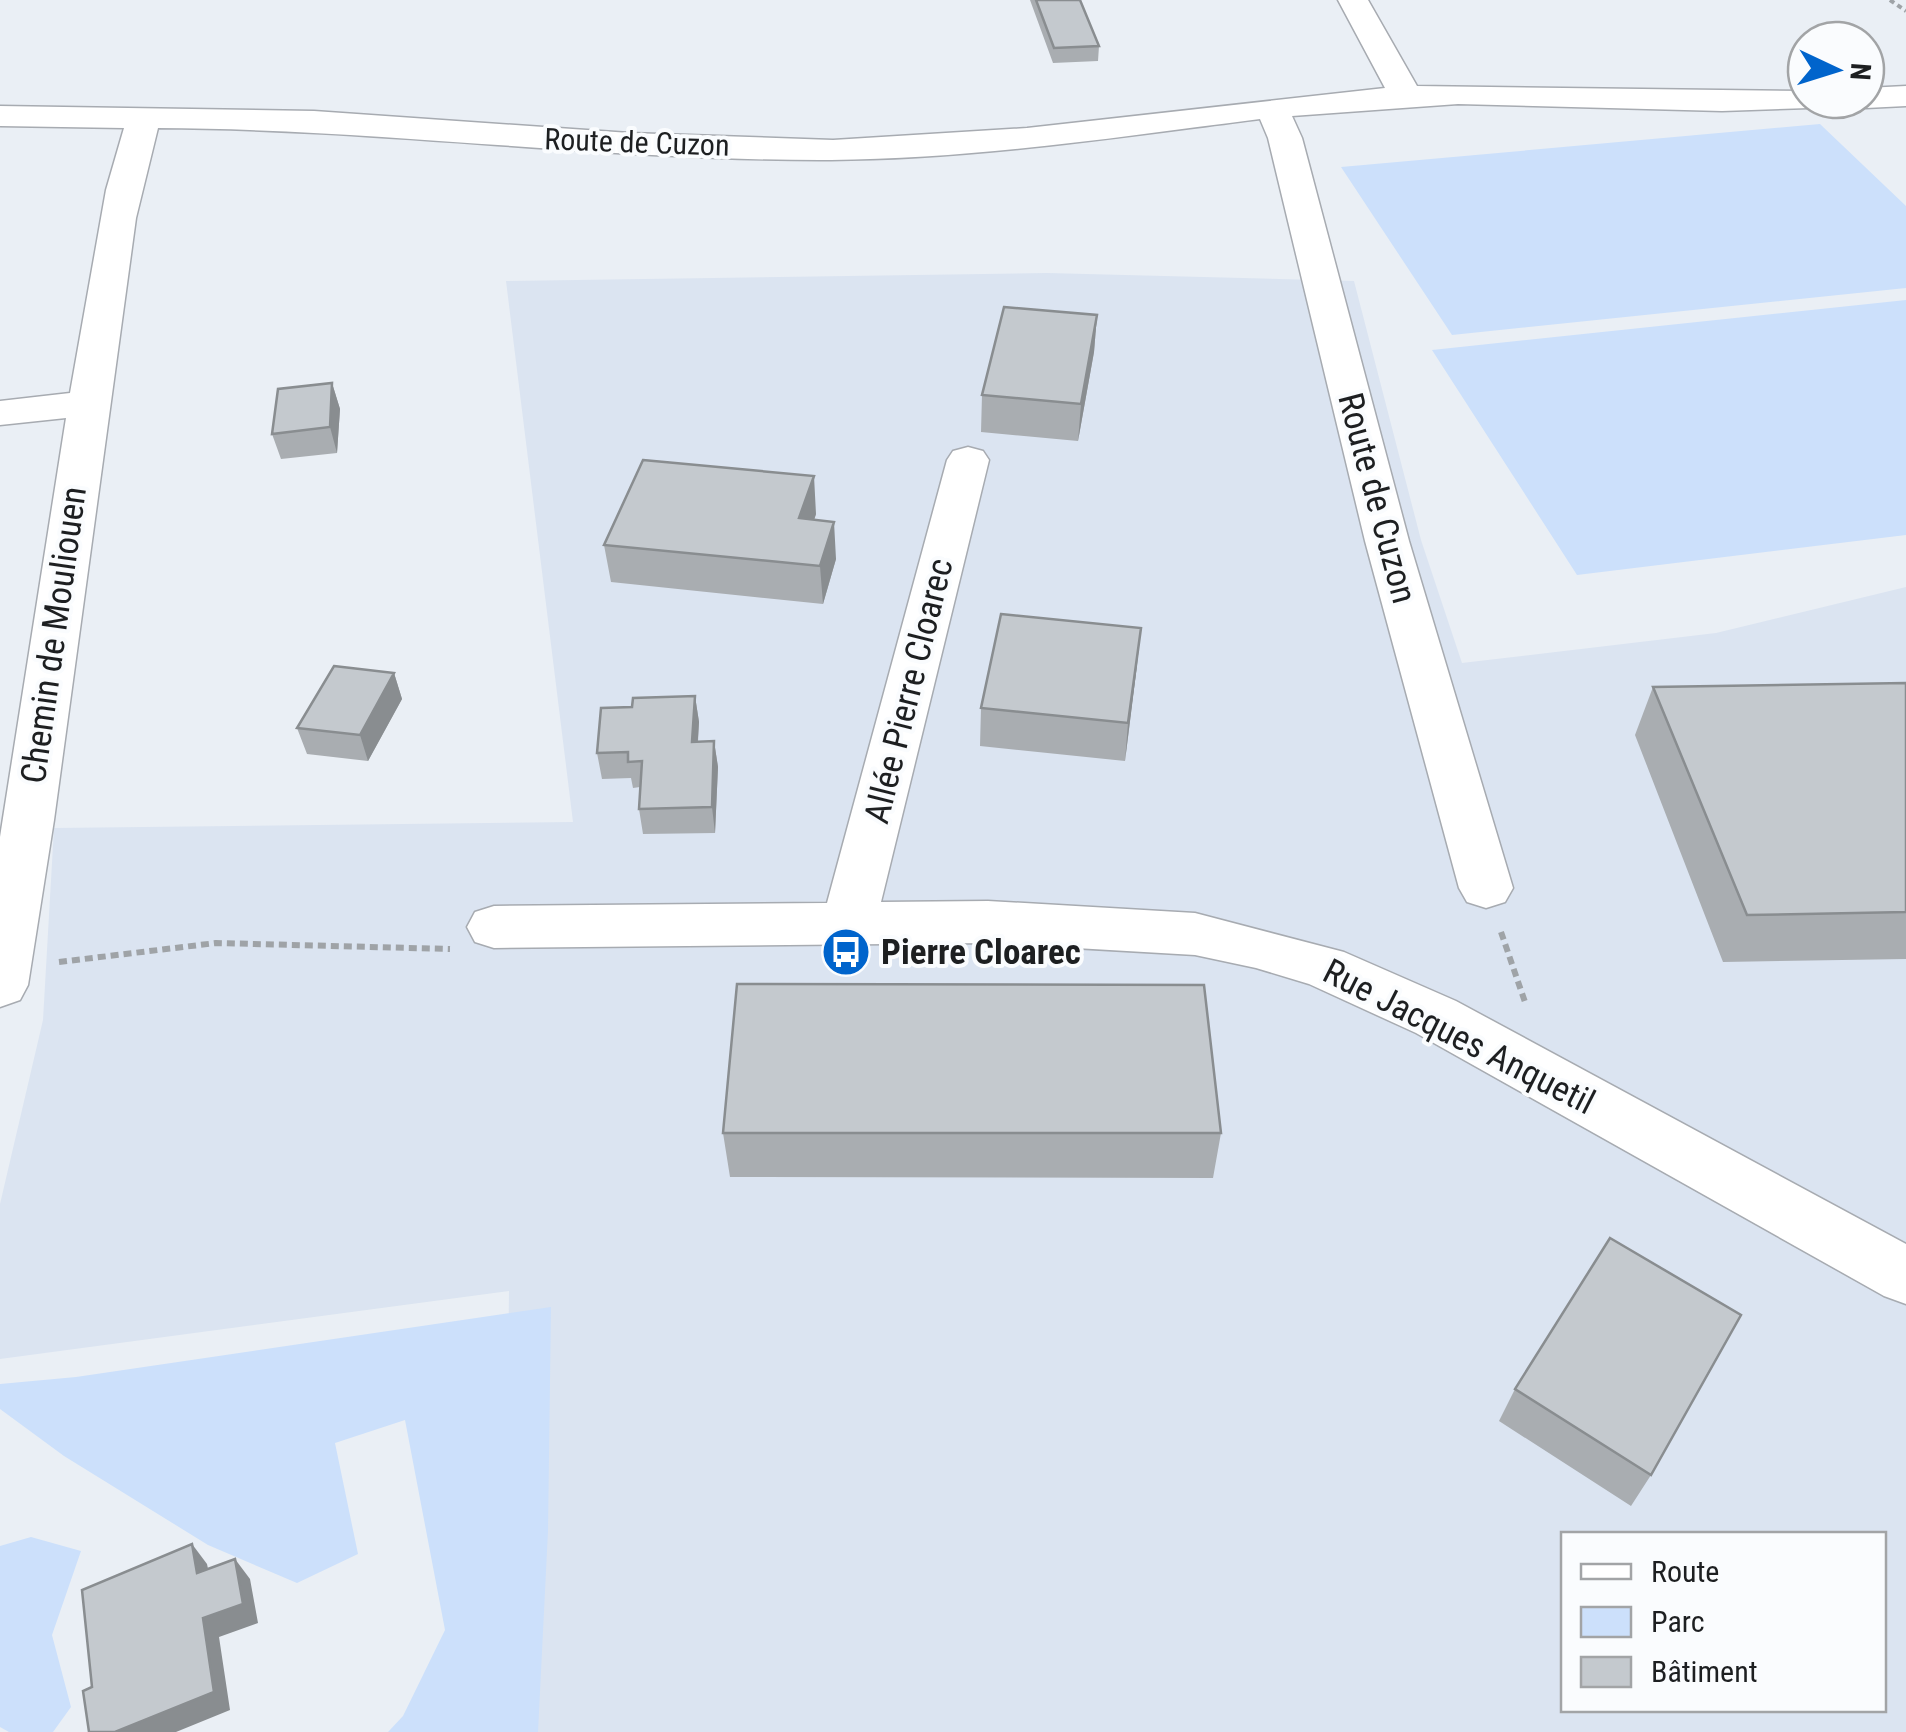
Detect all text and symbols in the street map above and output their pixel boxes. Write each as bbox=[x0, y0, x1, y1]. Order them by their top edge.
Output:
north arrow bbox=[1786, 20, 1886, 120]
text: N bbox=[1843, 62, 1877, 81]
street label: Route de Cuzon bbox=[544, 121, 730, 163]
street label: Route de Cuzon bbox=[1329, 388, 1425, 608]
street label: Chemin de Mouliouen bbox=[13, 484, 95, 786]
street label: Allée Pierre Cloarec bbox=[856, 554, 962, 828]
bus stop icon: Pierre Cloarec bbox=[820, 926, 872, 978]
place label: Pierre Cloarec bbox=[881, 932, 1081, 973]
street label: Rue Jacques Anquetil bbox=[1316, 951, 1602, 1123]
legend bbox=[1561, 1532, 1886, 1712]
text: Route bbox=[1651, 1554, 1719, 1589]
text: Parc bbox=[1651, 1604, 1705, 1639]
text: Bâtiment bbox=[1651, 1654, 1758, 1689]

